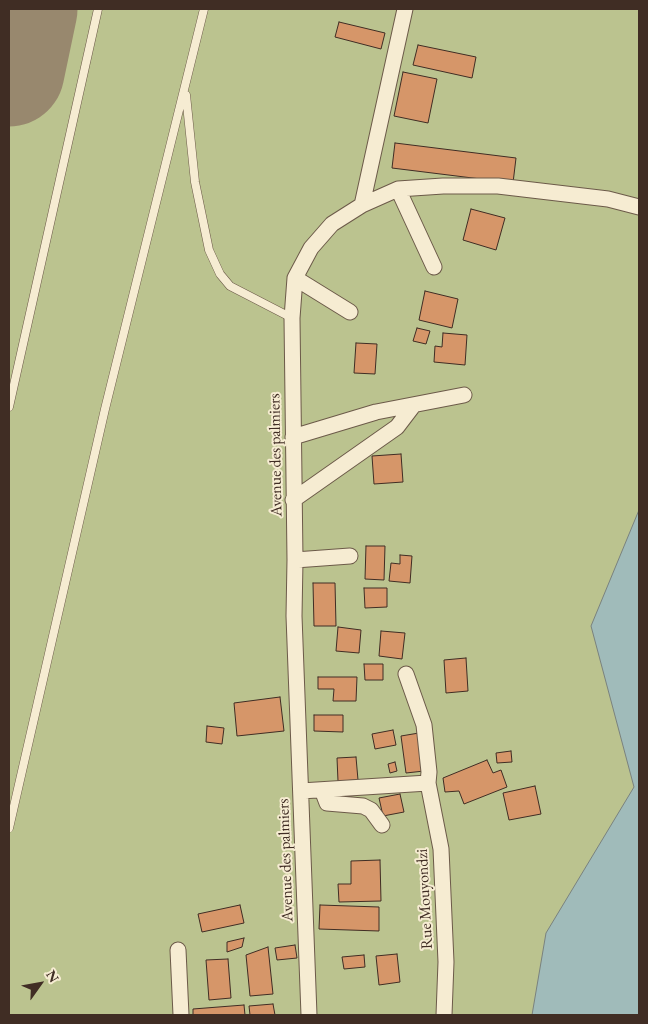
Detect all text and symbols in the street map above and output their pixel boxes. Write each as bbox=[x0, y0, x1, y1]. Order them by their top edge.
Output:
street label: Avenue des palmiers bbox=[265, 393, 287, 517]
street label: Avenue des palmiers bbox=[274, 798, 298, 922]
street label: Rue Mouyondzi bbox=[413, 848, 437, 950]
north arrow bbox=[15, 959, 65, 1009]
text: N bbox=[42, 966, 63, 986]

